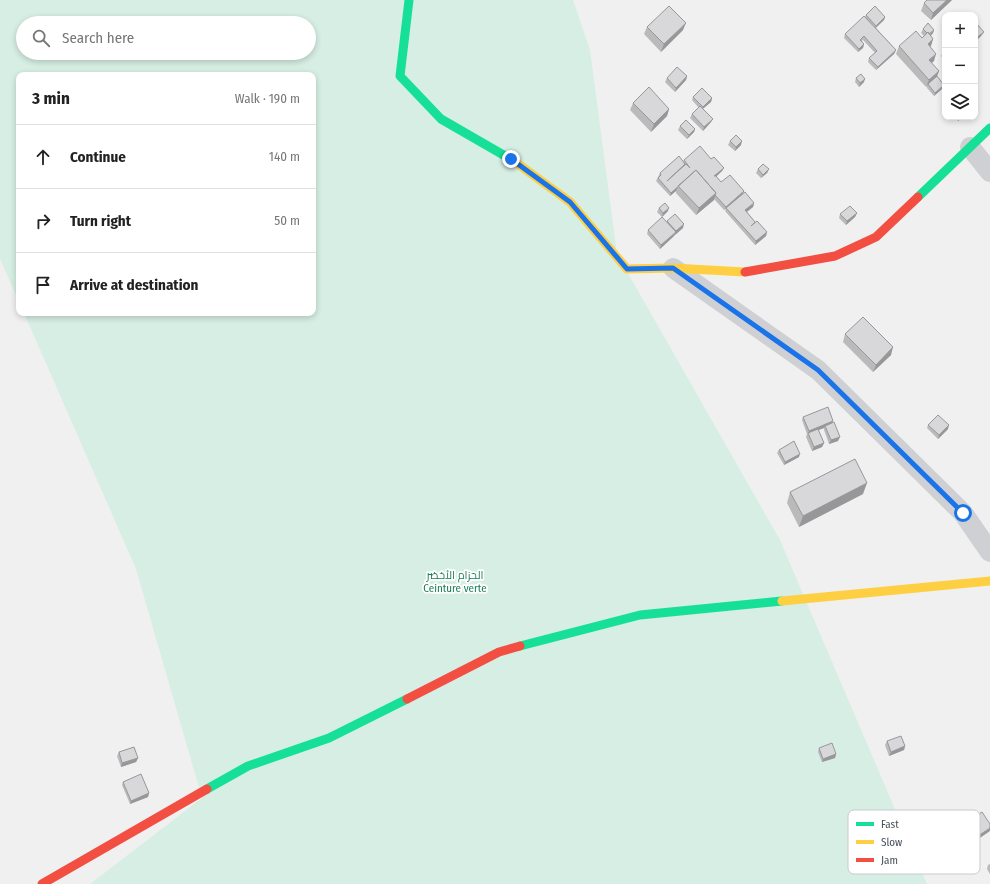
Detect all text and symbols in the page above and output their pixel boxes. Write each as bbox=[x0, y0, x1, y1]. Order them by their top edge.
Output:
map controls bbox=[942, 12, 978, 120]
button: + bbox=[942, 12, 978, 48]
search box bbox=[16, 16, 316, 60]
icon: search bbox=[30, 27, 52, 49]
text: Search here bbox=[62, 29, 134, 47]
button: − bbox=[942, 48, 978, 84]
button: layers bbox=[942, 84, 978, 120]
text: 3 min bbox=[32, 88, 70, 109]
text: Walk · 190 m bbox=[235, 91, 300, 106]
icon: ahead bbox=[32, 146, 54, 168]
text: Continue bbox=[70, 148, 126, 166]
text: 140 m bbox=[269, 149, 300, 164]
route end bbox=[502, 150, 520, 168]
icon: right bbox=[32, 210, 54, 232]
text: Turn right bbox=[70, 212, 131, 230]
text: 50 m bbox=[274, 213, 300, 228]
icon: arrive bbox=[32, 274, 54, 296]
text: Arrive at destination bbox=[70, 276, 198, 294]
route start bbox=[954, 504, 972, 522]
park label: الحزام الأخضر Ceinture verte bbox=[423, 569, 487, 595]
legend bbox=[848, 810, 980, 874]
text: Fast bbox=[881, 818, 899, 831]
text: Slow bbox=[881, 836, 902, 849]
text: Jam bbox=[881, 854, 898, 867]

